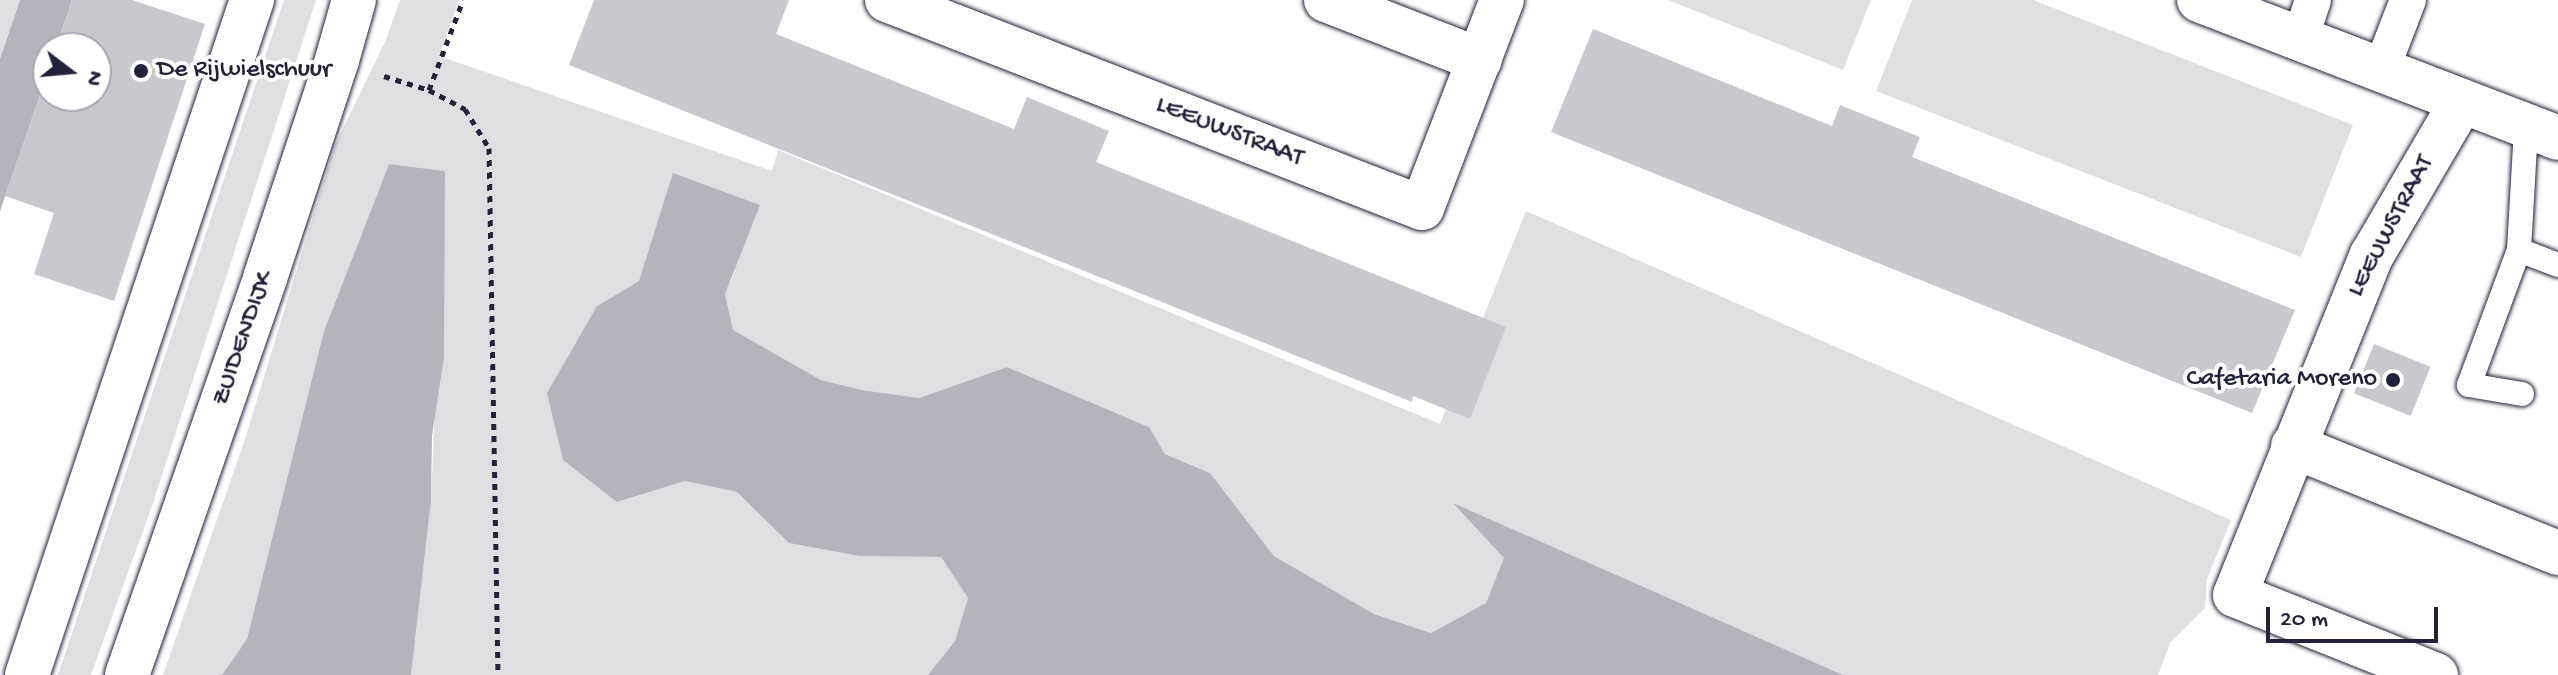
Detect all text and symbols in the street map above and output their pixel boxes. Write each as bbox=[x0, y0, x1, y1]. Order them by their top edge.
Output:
north arrow bbox=[32, 32, 112, 112]
place label: De Rijwielschuur bbox=[157, 55, 331, 87]
marker: De Rijwielschuur bbox=[132, 62, 150, 80]
text: N bbox=[79, 68, 108, 89]
street label: LEEUWSTRAAT bbox=[1151, 91, 1307, 175]
street label: LEEUWSTRAAT bbox=[2342, 151, 2442, 303]
street label: ZUIDENDIJK bbox=[207, 268, 281, 410]
place label: Cafetaria Moreno bbox=[2187, 364, 2377, 396]
marker: Cafetaria Moreno bbox=[2384, 371, 2402, 389]
scale bar bbox=[2270, 591, 2442, 641]
text: 20 m bbox=[2280, 606, 2328, 635]

